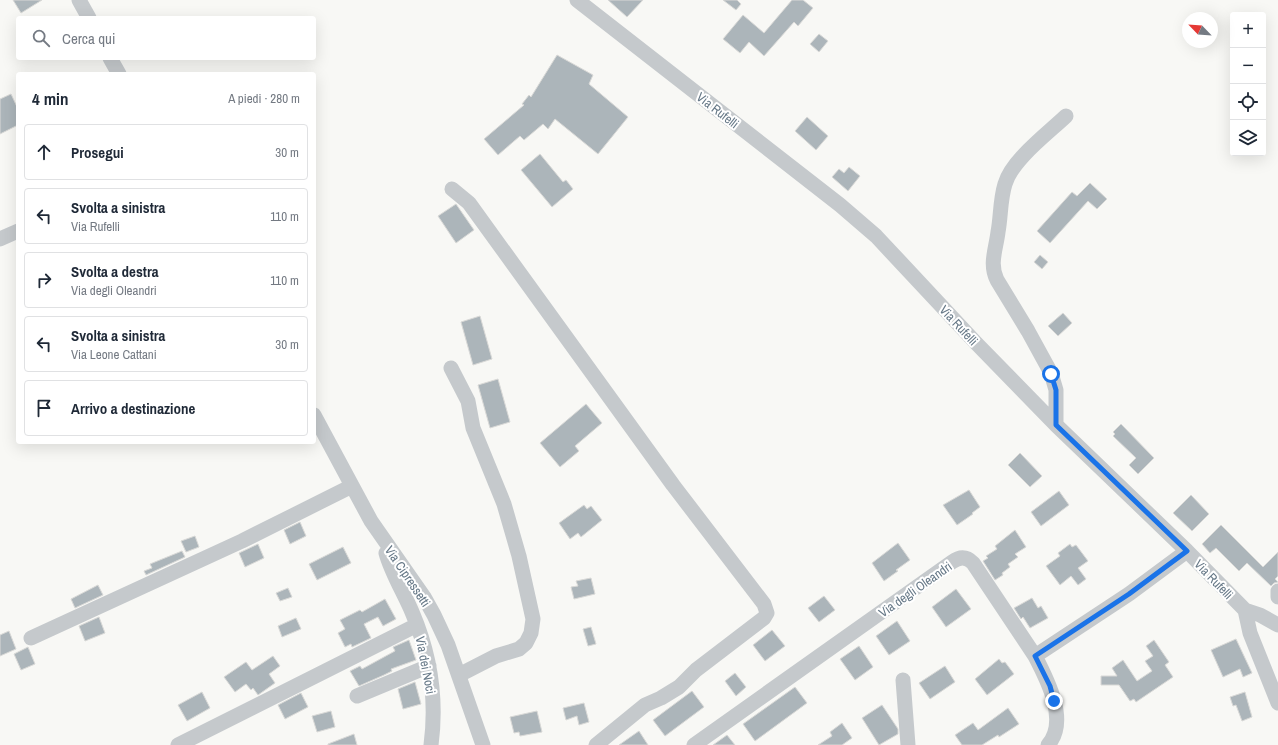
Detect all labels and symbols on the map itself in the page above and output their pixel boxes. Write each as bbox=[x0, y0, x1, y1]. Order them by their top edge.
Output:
north arrow bbox=[1182, 12, 1218, 48]
street label: Via Rufelli bbox=[693, 89, 742, 132]
street label: Via Rufelli bbox=[936, 302, 982, 349]
route start bbox=[1042, 365, 1060, 383]
street label: Via Cipressetti bbox=[381, 542, 434, 610]
street label: Via Rufelli bbox=[1191, 556, 1237, 603]
street label: Via degli Oleandri bbox=[875, 558, 955, 621]
street label: Via dei Noci bbox=[412, 635, 439, 695]
route end bbox=[1045, 692, 1063, 710]

